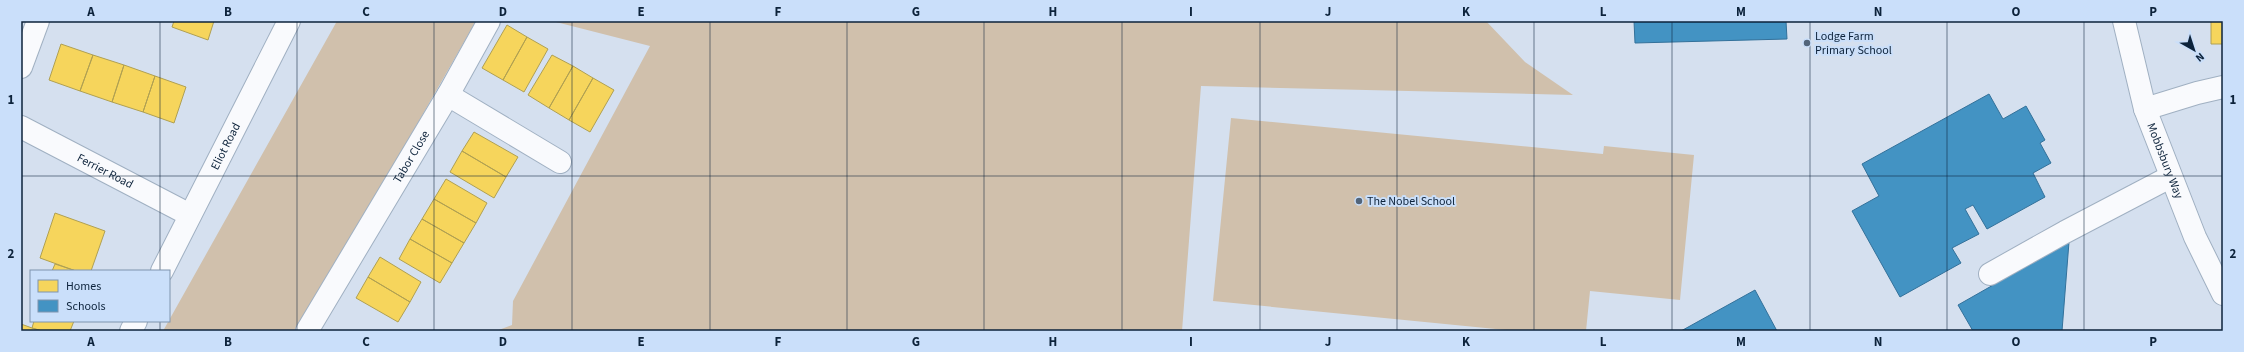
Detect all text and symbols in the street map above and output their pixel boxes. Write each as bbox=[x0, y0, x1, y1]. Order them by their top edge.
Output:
text: A bbox=[86, 3, 95, 21]
text: B bbox=[224, 3, 232, 21]
text: C bbox=[362, 3, 370, 21]
text: D bbox=[499, 3, 507, 21]
text: E bbox=[637, 3, 645, 21]
text: F bbox=[775, 3, 782, 21]
text: G bbox=[912, 3, 920, 21]
text: H bbox=[1049, 3, 1057, 21]
text: I bbox=[1189, 3, 1193, 21]
text: J bbox=[1325, 3, 1331, 21]
text: K bbox=[1462, 3, 1471, 21]
text: L bbox=[1600, 3, 1607, 21]
text: M bbox=[1736, 3, 1746, 21]
text: N bbox=[1874, 3, 1882, 21]
text: O bbox=[2012, 3, 2021, 21]
text: P bbox=[2149, 3, 2157, 21]
place label: Lodge Farm Primary School bbox=[1815, 28, 1892, 59]
north arrow bbox=[2174, 30, 2214, 70]
marker: Lodge Farm Primary School bbox=[1802, 38, 1812, 48]
text: N bbox=[2192, 49, 2208, 66]
text: 1 bbox=[8, 91, 15, 109]
text: 1 bbox=[2230, 91, 2237, 109]
street label: Eliot Road bbox=[206, 120, 245, 173]
street label: Mobbsbury Way bbox=[2143, 120, 2188, 201]
street label: Tabor Close bbox=[389, 127, 434, 186]
street label: Ferrier Road bbox=[74, 149, 136, 193]
place label: The Nobel School bbox=[1367, 193, 1455, 210]
marker: The Nobel School bbox=[1354, 196, 1364, 206]
text: 2 bbox=[8, 245, 15, 263]
text: 2 bbox=[2230, 245, 2237, 263]
legend bbox=[30, 270, 170, 322]
text: Homes bbox=[66, 278, 101, 295]
text: Schools bbox=[66, 298, 106, 315]
text: A bbox=[86, 333, 95, 351]
text: B bbox=[224, 333, 232, 351]
text: C bbox=[362, 333, 370, 351]
text: D bbox=[499, 333, 507, 351]
text: E bbox=[637, 333, 645, 351]
text: F bbox=[775, 333, 782, 351]
text: G bbox=[912, 333, 920, 351]
text: H bbox=[1049, 333, 1057, 351]
text: I bbox=[1189, 333, 1193, 351]
text: J bbox=[1325, 333, 1331, 351]
text: K bbox=[1462, 333, 1471, 351]
text: L bbox=[1600, 333, 1607, 351]
text: M bbox=[1736, 333, 1746, 351]
text: N bbox=[1874, 333, 1882, 351]
text: O bbox=[2012, 333, 2021, 351]
text: P bbox=[2149, 333, 2157, 351]

